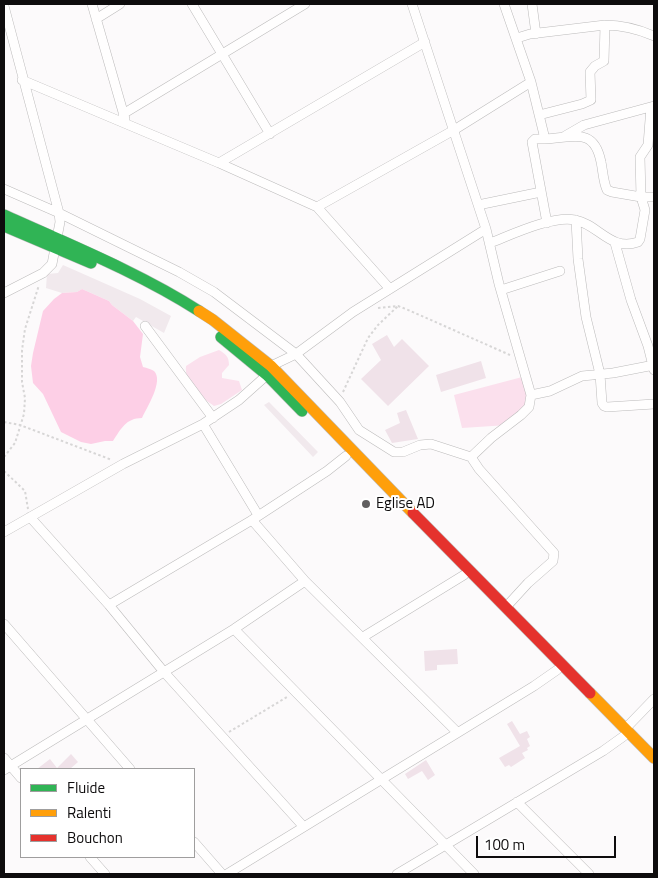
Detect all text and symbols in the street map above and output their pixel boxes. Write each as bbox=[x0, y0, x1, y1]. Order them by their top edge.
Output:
place label: Eglise AD bbox=[376, 495, 435, 513]
marker: Eglise AD bbox=[360, 498, 372, 510]
legend bbox=[20, 768, 195, 858]
text: Fluide bbox=[67, 776, 105, 799]
text: Ralenti bbox=[67, 801, 111, 824]
text: Bouchon bbox=[67, 826, 123, 849]
scale bar bbox=[478, 826, 618, 858]
text: 100 m bbox=[484, 833, 525, 856]

